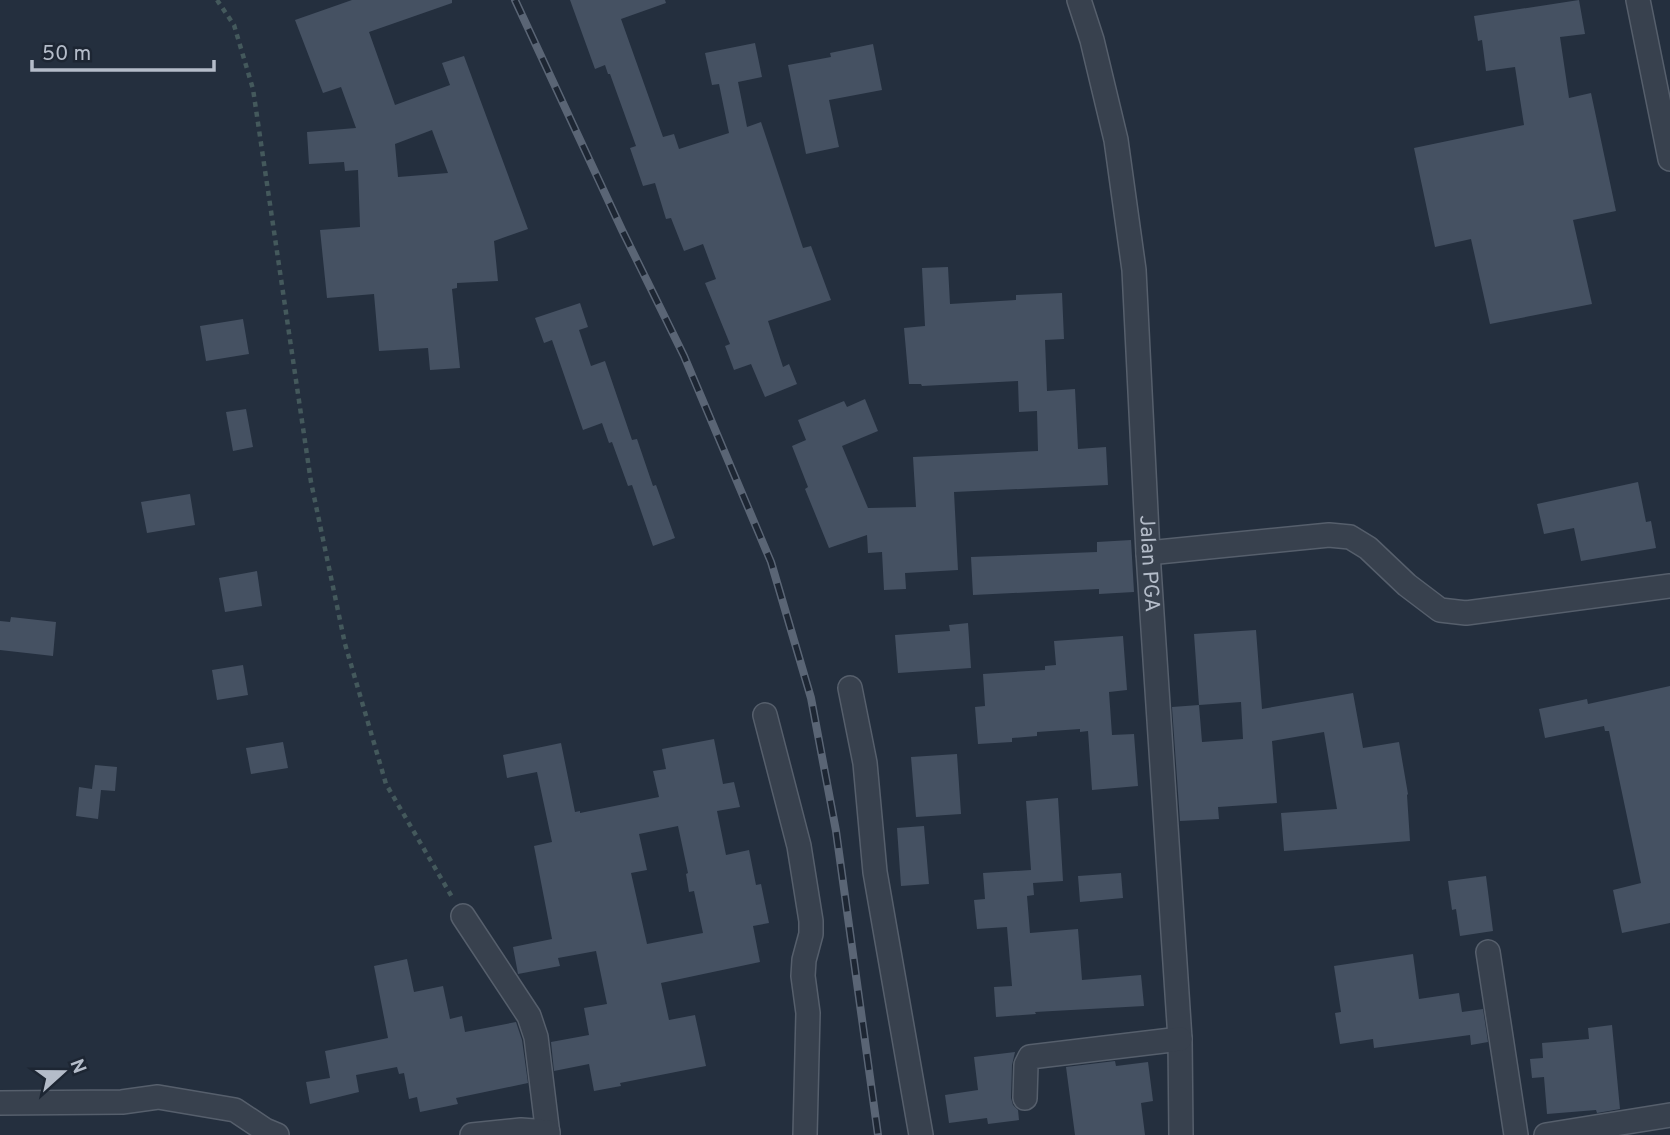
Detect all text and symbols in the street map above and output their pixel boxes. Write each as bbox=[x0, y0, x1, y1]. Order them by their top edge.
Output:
scale bar bbox=[32, 28, 214, 72]
text: 50 m bbox=[42, 41, 91, 68]
street label: Jalan PGA bbox=[1133, 514, 1165, 613]
north arrow bbox=[28, 1037, 98, 1107]
text: N bbox=[63, 1056, 91, 1077]

